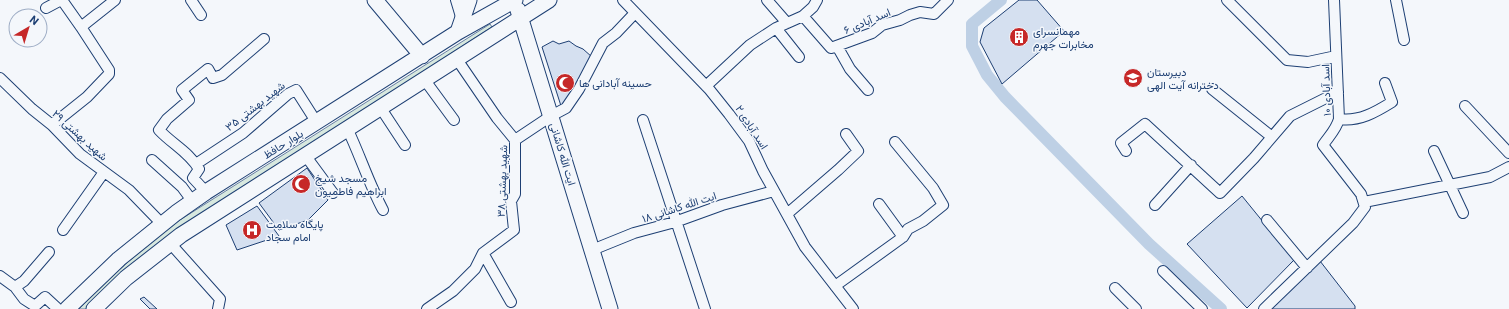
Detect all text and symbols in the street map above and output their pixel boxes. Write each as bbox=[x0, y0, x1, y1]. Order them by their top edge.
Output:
street label: اسد آبادی ۶ bbox=[842, 6, 893, 37]
north arrow bbox=[8, 8, 48, 48]
text: N bbox=[27, 13, 41, 28]
place label: مهمانسرای مخابرات جهرم bbox=[1033, 25, 1094, 52]
building icon: مهمانسرای مخابرات جهرم bbox=[1008, 26, 1030, 48]
street label: اسد آبادی ۱۰ bbox=[1319, 64, 1334, 116]
place label: دبیرستان دخترانه آیت الهی bbox=[1147, 66, 1219, 92]
school or university icon: دبیرستان دخترانه آیت الهی bbox=[1122, 67, 1144, 89]
mosque icon: حسینه آبادانی ها bbox=[554, 72, 576, 94]
place label: حسینه آبادانی ها bbox=[579, 77, 652, 90]
street label: شهید بهشتی ۳۵ bbox=[223, 79, 288, 134]
street label: اسد آبادی ۲ bbox=[733, 103, 771, 152]
street label: شهید بهشتی ۲۹ bbox=[49, 107, 110, 164]
street label: ایت الله کاشانی bbox=[547, 121, 578, 187]
street label: بلوار حافظ bbox=[261, 127, 306, 162]
street label: شهید بهشتی ۳۸ bbox=[495, 144, 510, 217]
place label: مسجد شیخ ابراهیم فاطمیون bbox=[315, 172, 386, 199]
mosque icon: مسجد شیخ ابراهیم فاطمیون bbox=[290, 173, 312, 195]
street label: ایت الله کاشانی ۱۸ bbox=[640, 189, 718, 226]
place label: پایگاه سلامت امام سجاد bbox=[266, 218, 323, 245]
hospital icon: پایگاه سلامت امام سجاد bbox=[241, 219, 263, 241]

